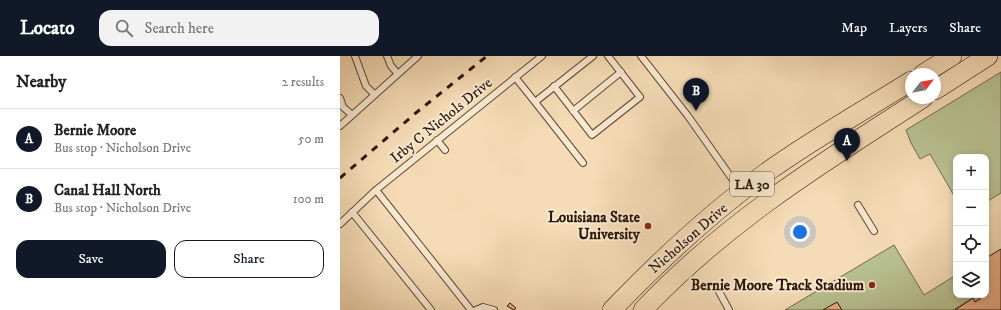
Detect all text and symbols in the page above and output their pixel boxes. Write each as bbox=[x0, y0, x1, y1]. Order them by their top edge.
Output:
search box bbox=[99, 10, 379, 46]
text: Locato bbox=[20, 17, 75, 40]
icon: search bbox=[113, 17, 135, 39]
text: Search here bbox=[145, 19, 214, 38]
text: Map bbox=[841, 19, 867, 37]
text: Layers bbox=[889, 19, 927, 37]
text: Share bbox=[949, 19, 981, 37]
north arrow bbox=[905, 68, 941, 104]
text: Nearby bbox=[16, 71, 66, 93]
street label: Irby C Nichols Drive bbox=[386, 73, 496, 167]
text: 2 results bbox=[282, 74, 324, 90]
pin: B bbox=[683, 78, 709, 111]
text: Bernie Moore bbox=[54, 121, 136, 140]
pin: A bbox=[834, 128, 860, 161]
text: A bbox=[25, 131, 33, 147]
text: 50 m bbox=[298, 131, 324, 147]
text: Bus stop · Nicholson Drive bbox=[54, 140, 191, 156]
map controls bbox=[953, 154, 989, 298]
button: + bbox=[953, 154, 989, 190]
road number: LA 30 bbox=[730, 172, 774, 196]
text: Canal Hall North bbox=[54, 181, 161, 200]
button: − bbox=[953, 190, 989, 226]
text: B bbox=[25, 191, 33, 207]
text: 100 m bbox=[293, 191, 324, 207]
street label: Nicholson Drive bbox=[645, 199, 732, 278]
text: Bus stop · Nicholson Drive bbox=[54, 200, 191, 216]
place label: Louisiana State University bbox=[548, 208, 641, 244]
marker: Louisiana State University bbox=[643, 221, 653, 231]
your location bbox=[790, 222, 810, 242]
button: locate bbox=[953, 226, 989, 262]
button: Save bbox=[16, 240, 166, 278]
button: Share bbox=[174, 240, 324, 278]
button: layers bbox=[953, 262, 989, 298]
place label: Bernie Moore Track Stadium bbox=[691, 276, 865, 295]
marker: Bernie Moore Track Stadium bbox=[867, 280, 877, 290]

